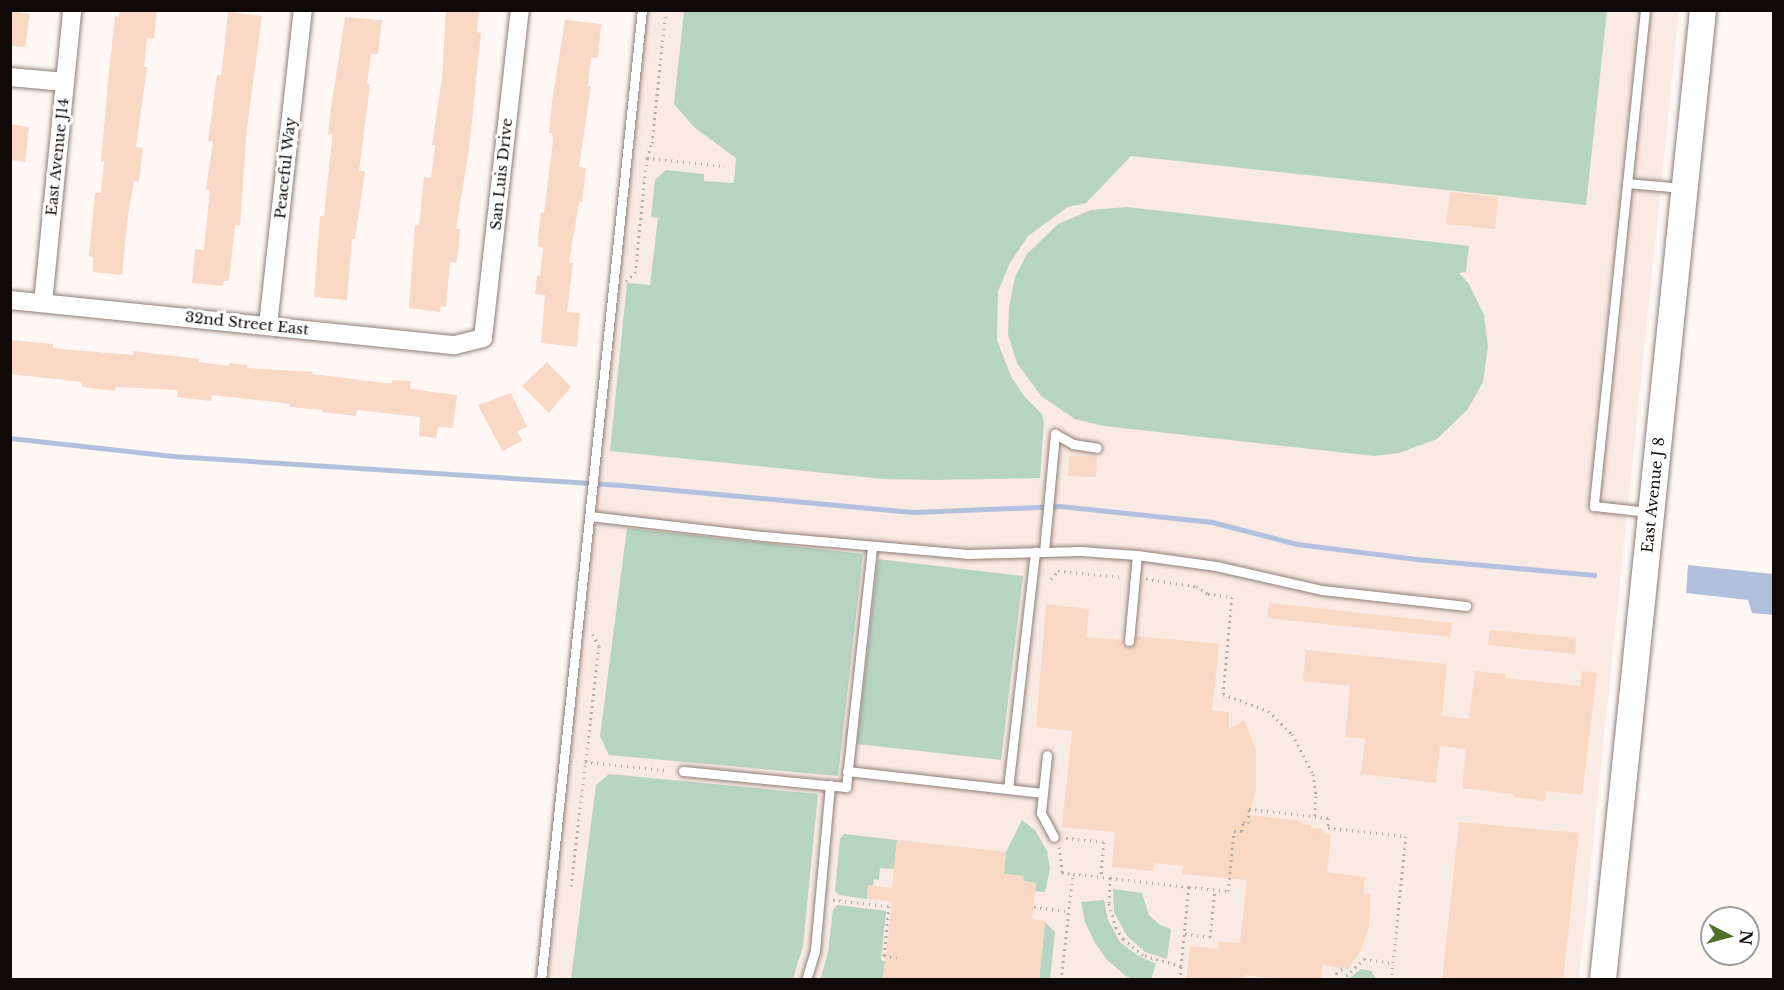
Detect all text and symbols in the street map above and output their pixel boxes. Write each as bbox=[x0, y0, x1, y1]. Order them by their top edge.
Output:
street label: East Avenue J14 bbox=[42, 97, 72, 217]
street label: Peaceful Way bbox=[271, 116, 299, 220]
street label: San Luis Drive bbox=[486, 117, 516, 231]
street label: 32nd Street East bbox=[184, 308, 310, 338]
street label: East Avenue J 8 bbox=[1638, 436, 1668, 554]
north arrow bbox=[1700, 906, 1760, 966]
text: N bbox=[1735, 929, 1757, 946]

